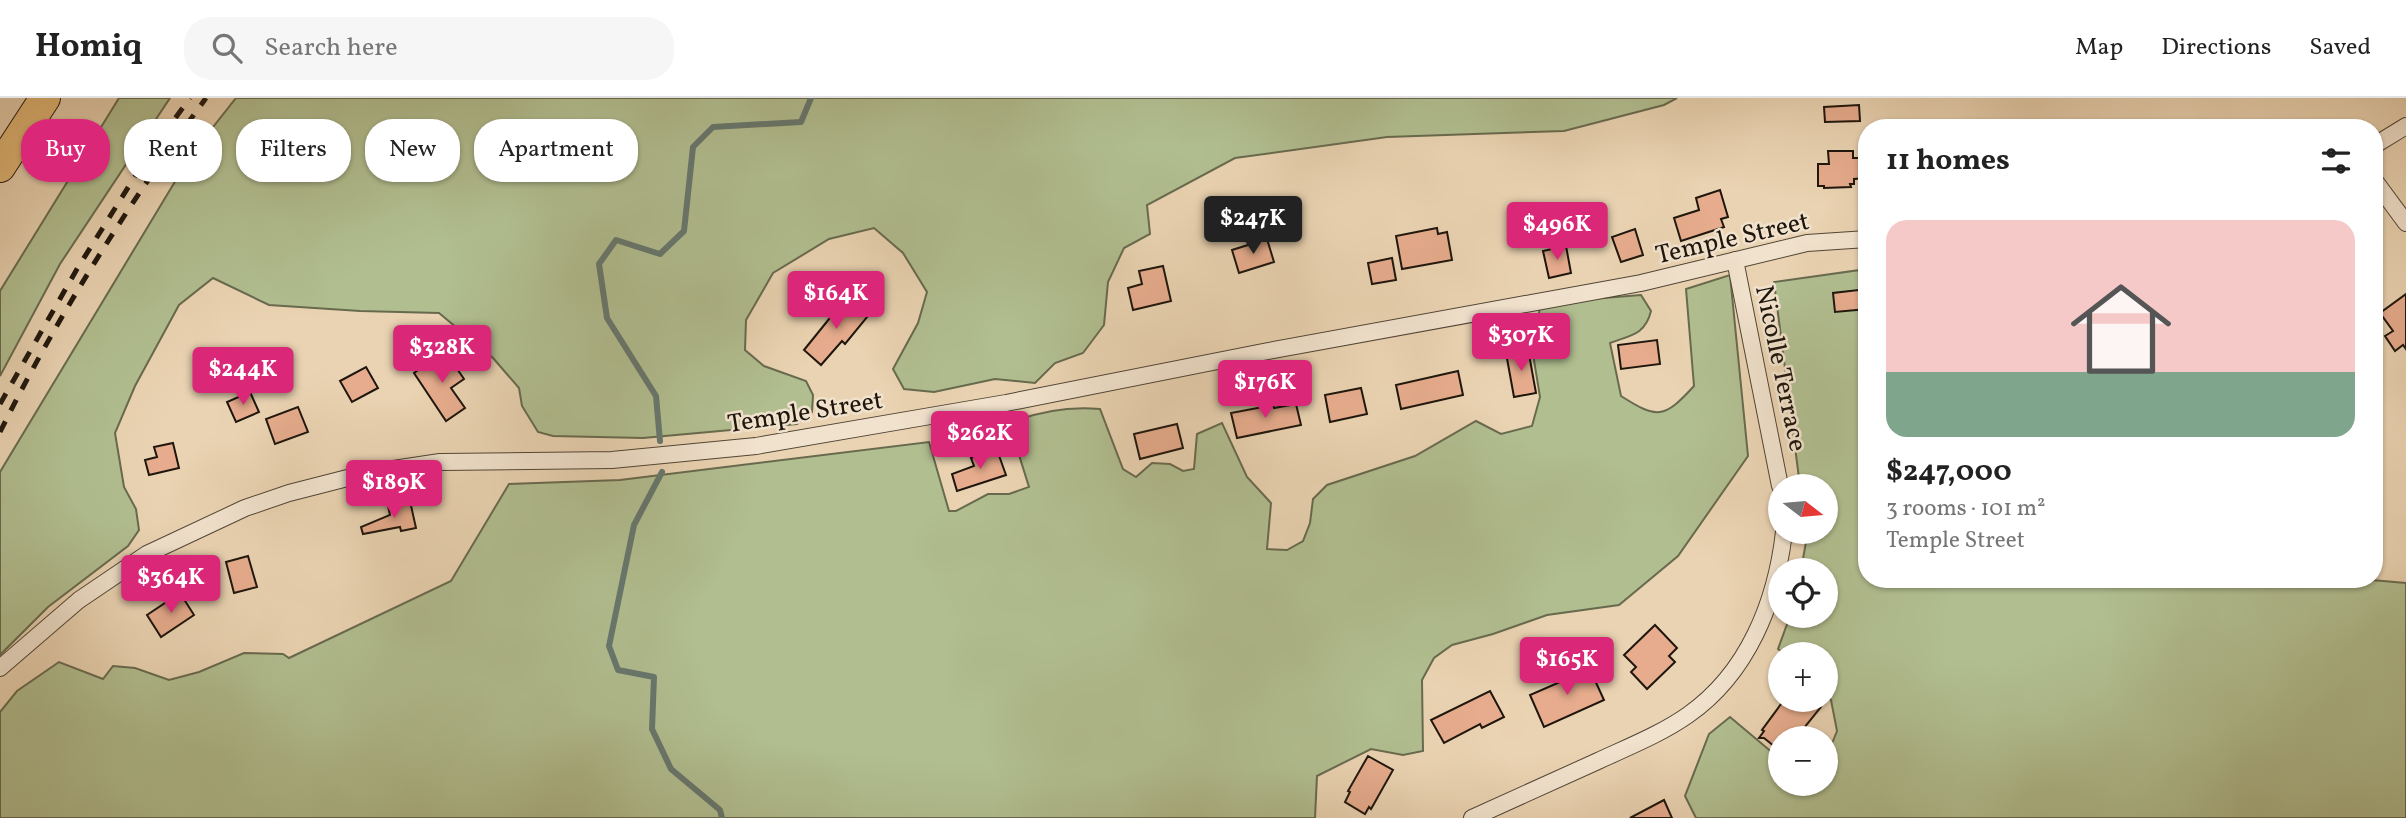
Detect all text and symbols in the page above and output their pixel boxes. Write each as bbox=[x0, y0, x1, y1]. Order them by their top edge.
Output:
search box bbox=[184, 17, 674, 80]
text: Homiq bbox=[35, 25, 142, 71]
icon: search bbox=[208, 29, 246, 67]
text: Search here bbox=[264, 30, 397, 66]
text: Map bbox=[2075, 31, 2123, 65]
text: Directions bbox=[2161, 31, 2271, 65]
text: Saved bbox=[2309, 31, 2371, 65]
chip: Buy bbox=[21, 119, 110, 182]
chip: Rent bbox=[124, 119, 222, 182]
chip: Filters bbox=[236, 119, 351, 182]
chip: New bbox=[365, 119, 460, 182]
chip: Apartment bbox=[474, 119, 638, 182]
text: 11 homes bbox=[1886, 140, 2010, 182]
icon: filters bbox=[2317, 142, 2355, 180]
pin: $247K bbox=[1204, 197, 1302, 256]
pin: $496K bbox=[1508, 202, 1606, 262]
text: $247K bbox=[1220, 203, 1286, 235]
street label: Temple Street bbox=[1652, 204, 1813, 274]
text: $496K bbox=[1523, 209, 1591, 241]
icon: home bbox=[2058, 266, 2184, 392]
pin: $164K bbox=[787, 272, 885, 331]
text: $164K bbox=[804, 278, 868, 310]
street label: Nicolle Terrace bbox=[1745, 282, 1815, 455]
pin: $307K bbox=[1472, 314, 1570, 373]
text: $307K bbox=[1488, 320, 1554, 352]
pin: $328K bbox=[393, 326, 491, 385]
text: $328K bbox=[409, 332, 475, 364]
pin: $244K bbox=[194, 348, 292, 407]
text: $244K bbox=[209, 354, 278, 386]
pin: $176K bbox=[1216, 360, 1314, 420]
text: $176K bbox=[1234, 367, 1296, 399]
street label: Temple Street bbox=[725, 383, 886, 443]
pin: $262K bbox=[931, 412, 1029, 471]
text: $262K bbox=[947, 418, 1013, 450]
text: $247,000 bbox=[1886, 451, 2012, 493]
pin: $189K bbox=[345, 460, 443, 520]
text: $189K bbox=[362, 467, 426, 499]
north arrow bbox=[1768, 474, 1838, 544]
map controls bbox=[1768, 474, 1838, 796]
text: 3 rooms · 101 m² bbox=[1886, 493, 2046, 525]
text: Temple Street bbox=[1886, 525, 2025, 557]
pin: $364K bbox=[122, 556, 220, 615]
button: locate bbox=[1768, 558, 1838, 628]
text: $364K bbox=[137, 562, 205, 594]
pin: $165K bbox=[1518, 638, 1616, 697]
button: + bbox=[1768, 642, 1838, 712]
text: $165K bbox=[1536, 644, 1598, 676]
button: − bbox=[1768, 726, 1838, 796]

